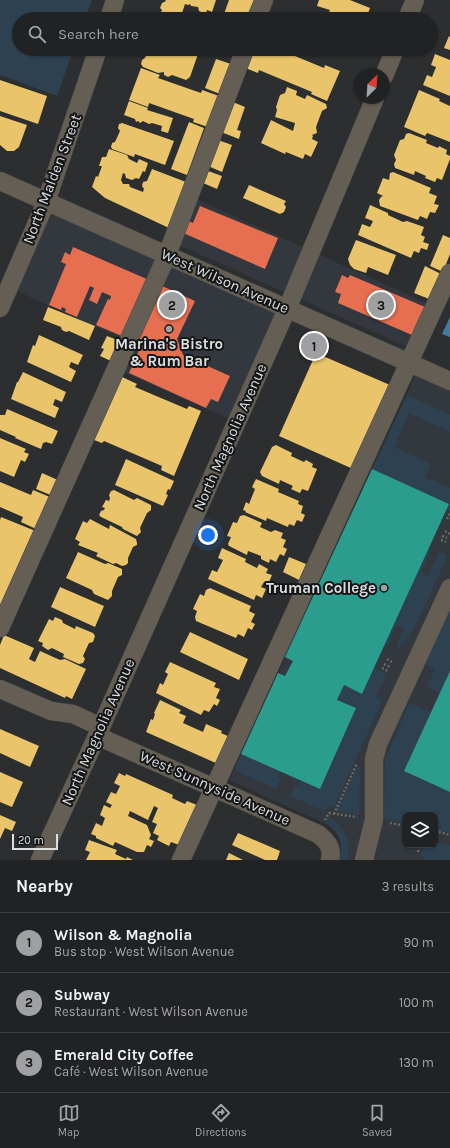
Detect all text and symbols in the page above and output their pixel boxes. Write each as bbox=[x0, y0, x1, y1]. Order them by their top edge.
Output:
search box bbox=[12, 12, 438, 56]
icon: search bbox=[26, 23, 48, 45]
text: Search here bbox=[58, 25, 139, 43]
north arrow bbox=[354, 68, 390, 104]
street label: North Malden Street bbox=[19, 111, 85, 246]
street label: West Wilson Avenue bbox=[158, 245, 292, 317]
pin: 2 bbox=[159, 290, 185, 320]
pin: 3 bbox=[368, 290, 394, 320]
marker: Marina's Bistro & Rum Bar bbox=[164, 324, 174, 334]
pin: 1 bbox=[301, 331, 327, 361]
place label: Marina's Bistro & Rum Bar bbox=[115, 335, 223, 370]
street label: North Magnolia Avenue bbox=[190, 361, 270, 513]
your location bbox=[198, 525, 218, 545]
place label: Truman College bbox=[266, 579, 376, 597]
marker: Truman College bbox=[379, 583, 389, 593]
street label: North Magnolia Avenue bbox=[58, 656, 138, 808]
street label: West Sunnyside Avenue bbox=[137, 747, 293, 829]
map controls bbox=[402, 812, 438, 848]
button: layers bbox=[402, 812, 438, 848]
scale bar bbox=[12, 832, 58, 851]
text: 20 m bbox=[18, 834, 44, 847]
text: Nearby bbox=[16, 876, 73, 896]
text: 3 results bbox=[382, 879, 434, 894]
text: Wilson & Magnolia bbox=[54, 926, 192, 944]
text: 1 bbox=[27, 935, 31, 950]
text: 90 m bbox=[403, 935, 434, 950]
text: Bus stop · West Wilson Avenue bbox=[54, 944, 234, 959]
text: Subway bbox=[54, 986, 110, 1004]
text: 2 bbox=[25, 995, 33, 1010]
text: 100 m bbox=[399, 995, 434, 1010]
text: Restaurant · West Wilson Avenue bbox=[54, 1004, 248, 1019]
text: Emerald City Coffee bbox=[54, 1046, 194, 1064]
text: 3 bbox=[25, 1055, 33, 1070]
text: 130 m bbox=[399, 1055, 434, 1070]
text: Café · West Wilson Avenue bbox=[54, 1064, 208, 1079]
tab: Map bbox=[58, 1102, 80, 1139]
tab: Directions bbox=[195, 1102, 247, 1139]
tab: Saved bbox=[362, 1102, 392, 1139]

